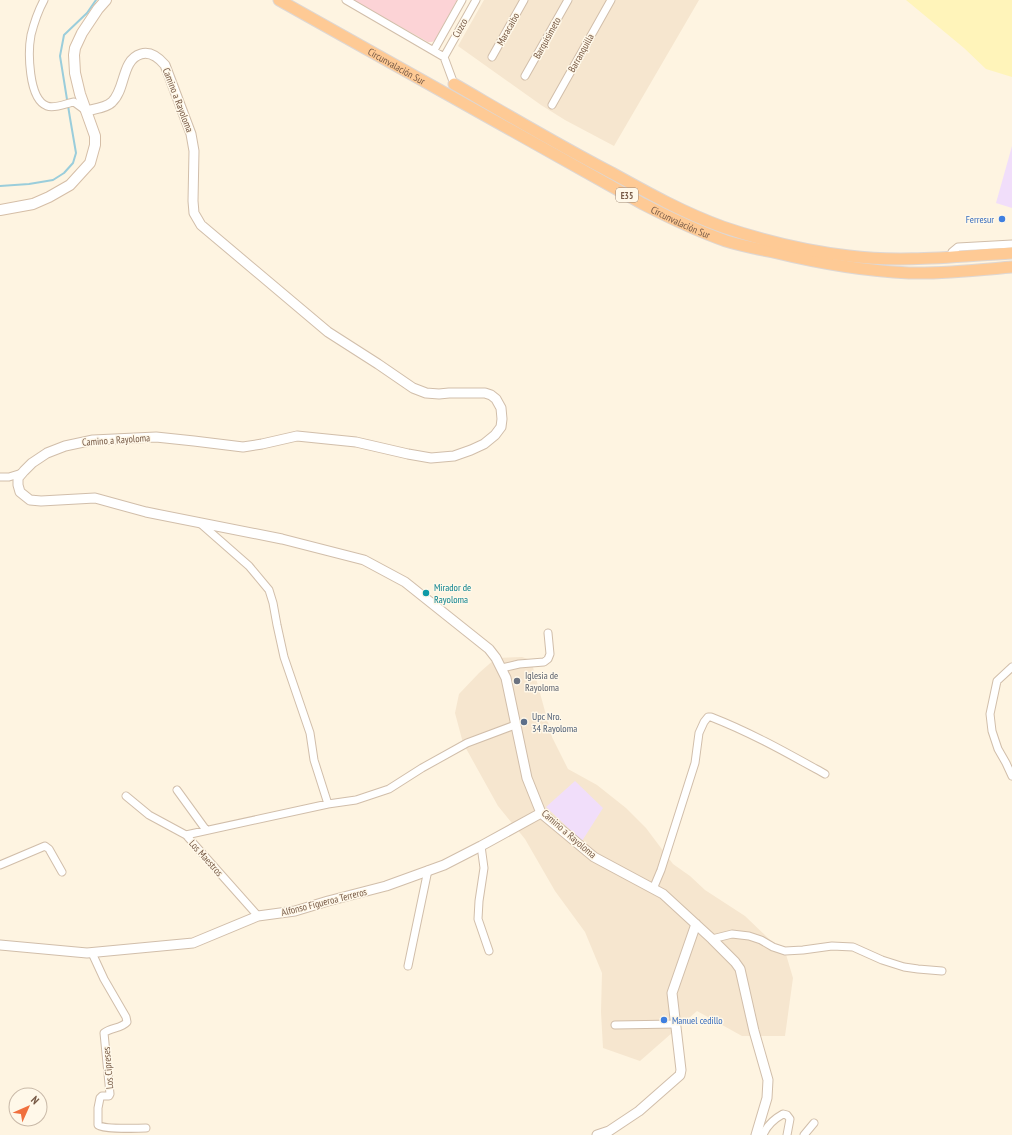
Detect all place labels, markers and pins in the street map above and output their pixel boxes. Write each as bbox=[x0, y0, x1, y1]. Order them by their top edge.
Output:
place label: Ferresur bbox=[966, 213, 994, 226]
marker: Ferresur bbox=[997, 214, 1007, 224]
place label: Mirador de Rayoloma bbox=[434, 581, 471, 606]
marker: Mirador de Rayoloma bbox=[421, 588, 431, 598]
place label: Iglesia de Rayoloma bbox=[525, 669, 559, 694]
marker: Iglesia de Rayoloma bbox=[512, 676, 522, 686]
place label: Upc Nro. 34 Rayoloma bbox=[532, 710, 577, 735]
marker: Upc Nro. 34 Rayoloma bbox=[519, 717, 529, 727]
place label: Manuel cedillo bbox=[672, 1014, 723, 1027]
marker: Manuel cedillo bbox=[659, 1015, 669, 1025]

